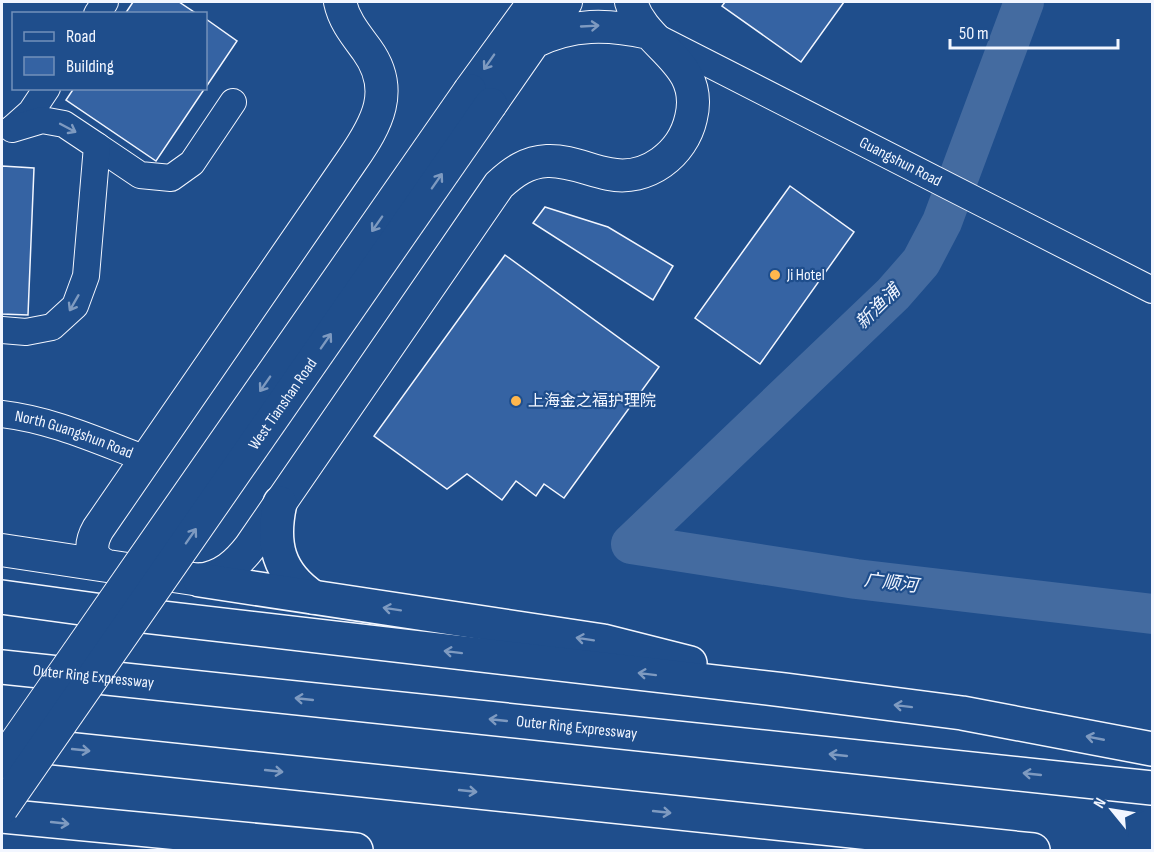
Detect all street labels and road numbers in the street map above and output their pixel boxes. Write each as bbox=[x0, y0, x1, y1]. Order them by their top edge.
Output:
street label: Guangshun Road bbox=[856, 133, 945, 191]
street label: West Tianshan Road bbox=[244, 354, 321, 453]
street label: North Guangshun Road bbox=[13, 407, 136, 463]
street label: Outer Ring Expressway bbox=[32, 661, 155, 692]
street label: Outer Ring Expressway bbox=[515, 712, 638, 743]

